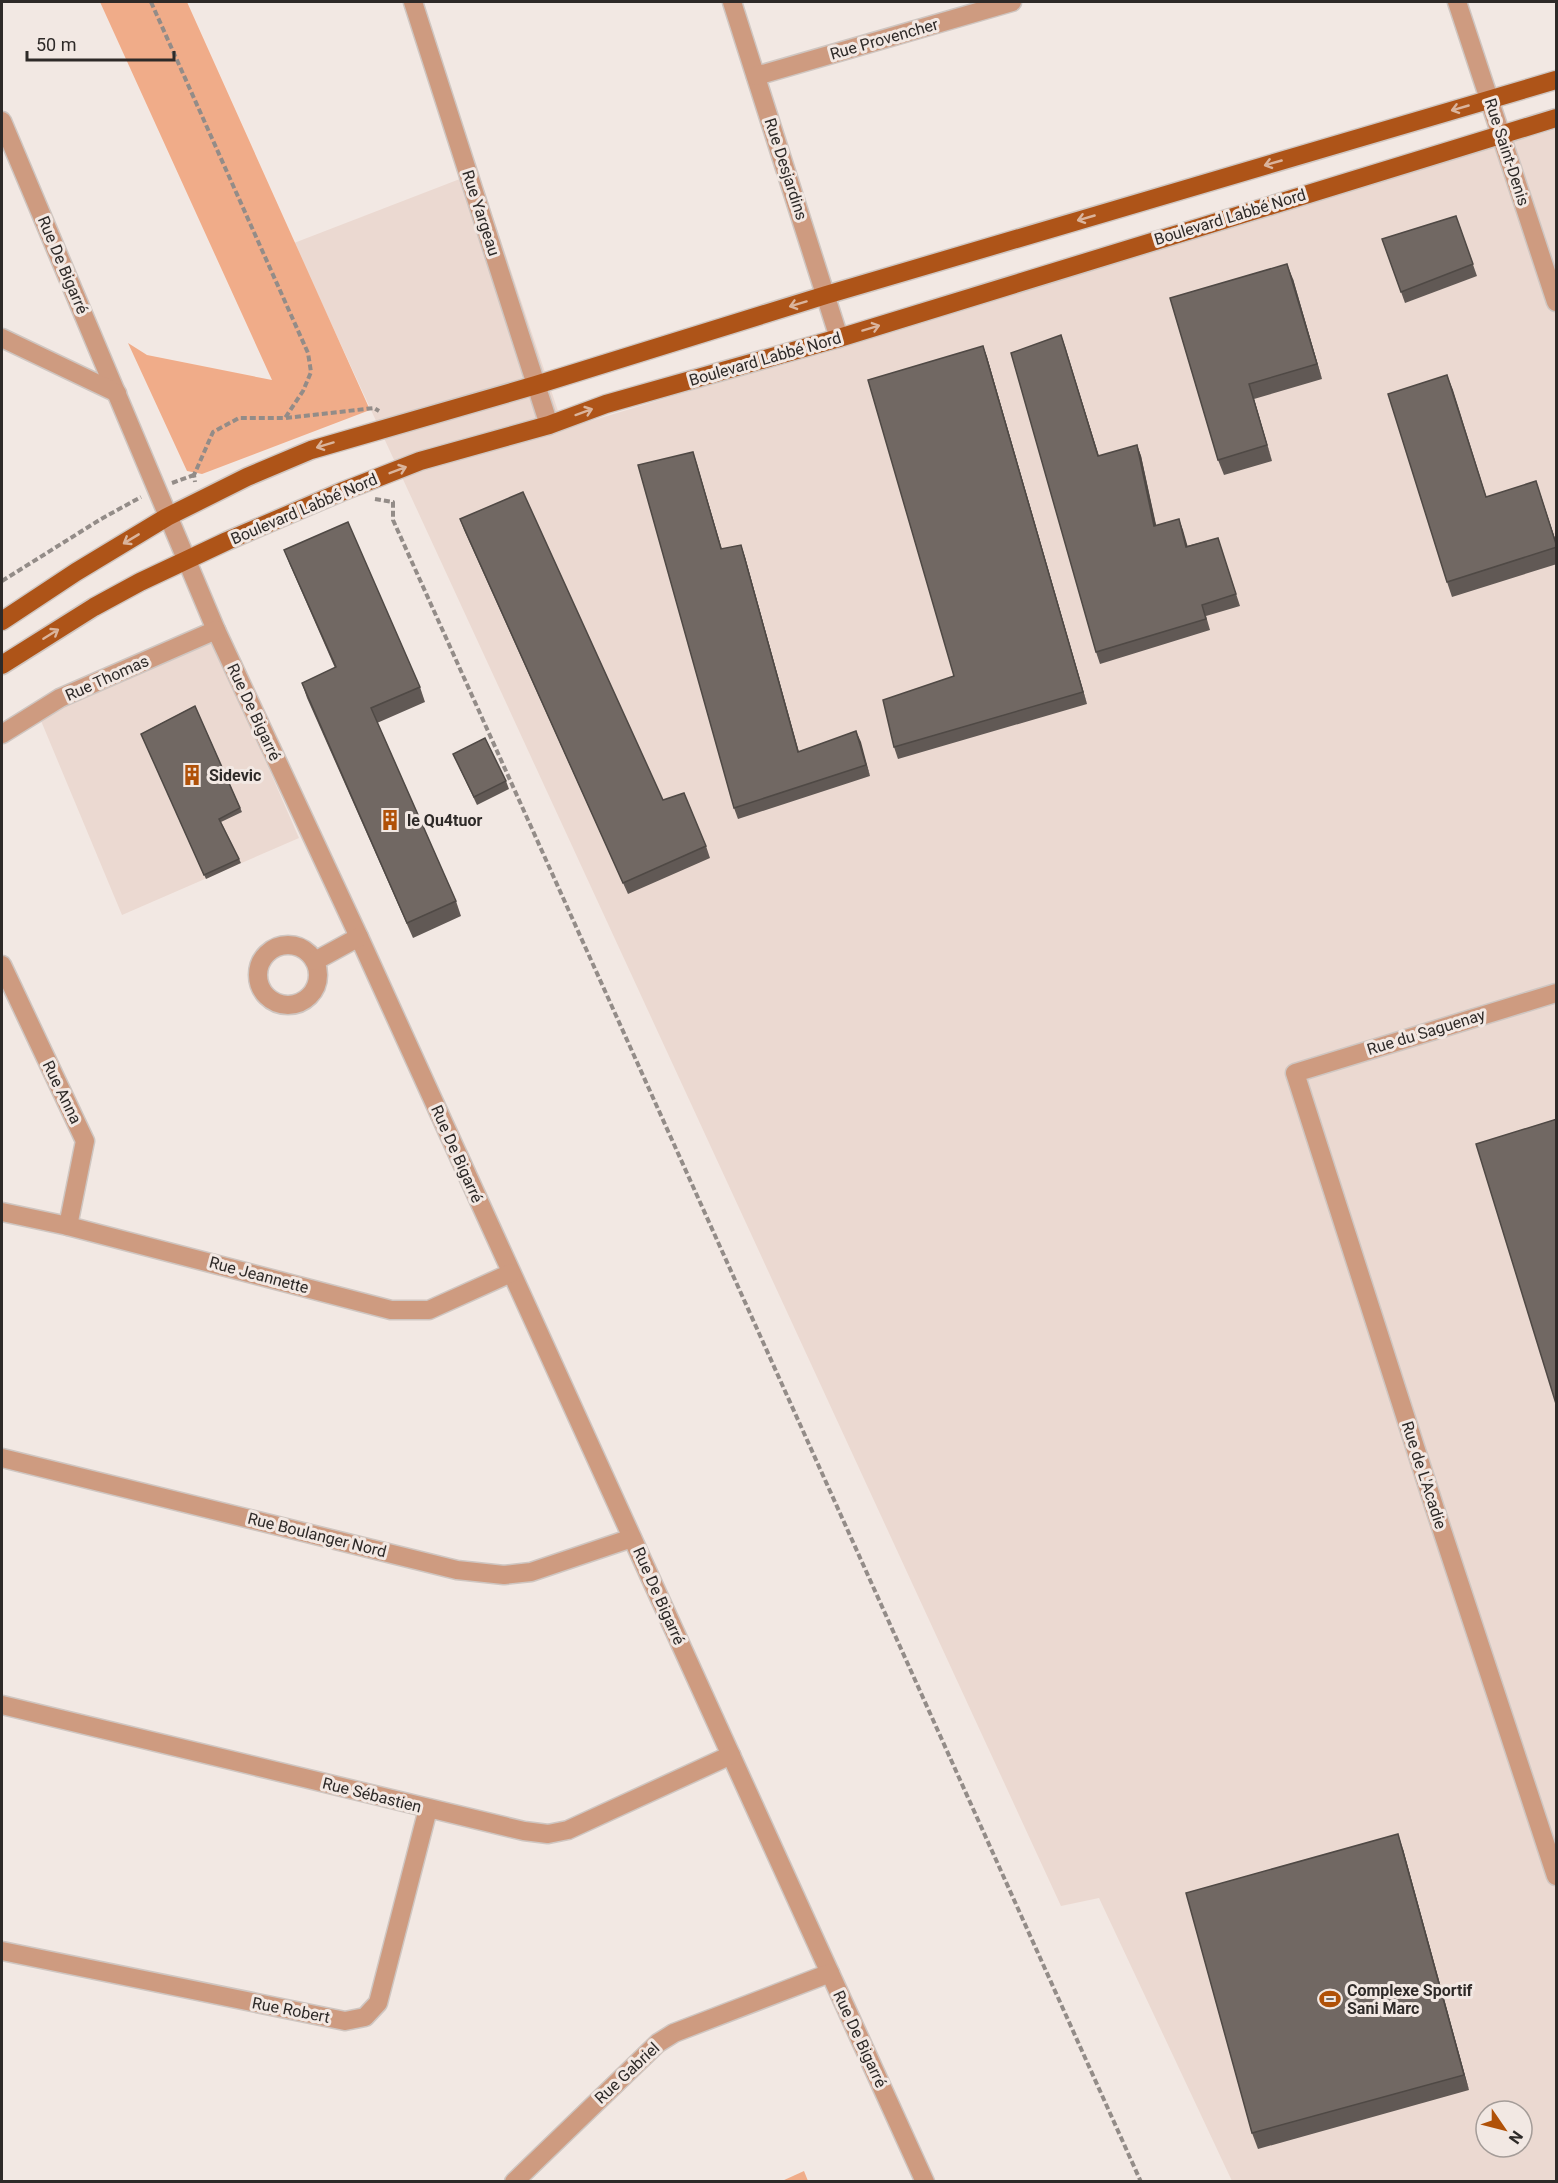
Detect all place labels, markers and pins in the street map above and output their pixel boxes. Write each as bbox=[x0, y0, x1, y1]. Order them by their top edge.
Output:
building icon: Sidevic bbox=[180, 763, 204, 787]
place label: Sidevic bbox=[209, 766, 261, 785]
building icon: le Qu4tuor bbox=[378, 808, 402, 832]
place label: le Qu4tuor bbox=[407, 811, 482, 830]
place label: Complexe Sportif Sani Marc bbox=[1347, 1981, 1473, 2018]
sports icon: Complexe Sportif Sani Marc bbox=[1318, 1987, 1342, 2011]

